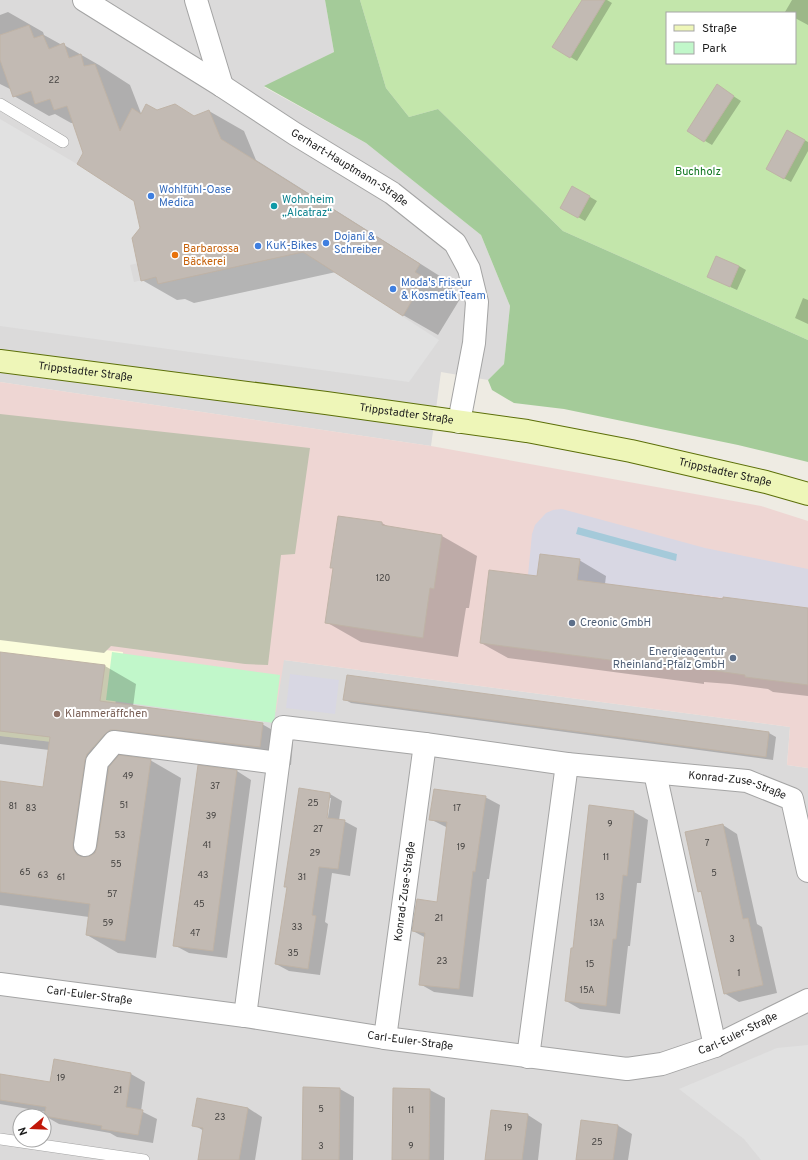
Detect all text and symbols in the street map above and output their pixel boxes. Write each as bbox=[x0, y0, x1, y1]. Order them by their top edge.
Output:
legend bbox=[666, 12, 796, 64]
text: Straße bbox=[702, 21, 737, 37]
text: Park bbox=[702, 41, 727, 57]
house number: 22 bbox=[48, 75, 60, 86]
street label: Gerhart-Hauptmann-Straße bbox=[288, 126, 411, 210]
park label: Buchholz bbox=[675, 165, 721, 179]
place label: Wohlfühl-Oase Medica bbox=[159, 183, 231, 210]
marker: Wohlfühl-Oase Medica bbox=[146, 191, 156, 201]
place label: Wohnheim „Alcatraz“ bbox=[282, 193, 334, 220]
marker: Wohnheim „Alcatraz“ bbox=[269, 201, 279, 211]
place label: Dojani & Schreiber bbox=[334, 230, 382, 257]
marker: Dojani & Schreiber bbox=[321, 238, 331, 248]
place label: KuK-Bikes bbox=[266, 239, 317, 253]
marker: KuK-Bikes bbox=[253, 241, 263, 251]
place label: Barbarossa Bäckerei bbox=[183, 242, 239, 269]
marker: Barbarossa Bäckerei bbox=[170, 250, 180, 260]
place label: Moda's Friseur & Kosmetik Team bbox=[401, 276, 486, 303]
marker: Moda's Friseur & Kosmetik Team bbox=[388, 284, 398, 294]
street label: Trippstadter Straße bbox=[37, 359, 133, 385]
street label: Trippstadter Straße bbox=[358, 401, 455, 428]
street label: Trippstadter Straße bbox=[677, 455, 773, 490]
house number: 120 bbox=[376, 573, 391, 584]
place label: Creonic GmbH bbox=[580, 616, 651, 630]
marker: Creonic GmbH bbox=[567, 618, 577, 628]
place label: Energieagentur Rheinland-Pfalz GmbH bbox=[613, 645, 726, 672]
marker: Energieagentur Rheinland-Pfalz GmbH bbox=[728, 653, 738, 663]
place label: Klammeräffchen bbox=[65, 707, 147, 721]
marker: Klammeräffchen bbox=[52, 709, 62, 719]
street label: Konrad-Zuse-Straße bbox=[688, 768, 788, 803]
house number: 49 bbox=[123, 771, 133, 782]
house number: 37 bbox=[210, 781, 220, 792]
house number: 25 bbox=[307, 798, 319, 809]
house number: 51 bbox=[120, 800, 128, 811]
house number: 81 bbox=[9, 801, 17, 812]
house number: 83 bbox=[26, 803, 36, 814]
house number: 17 bbox=[453, 803, 461, 814]
house number: 39 bbox=[206, 811, 216, 822]
house number: 9 bbox=[607, 819, 613, 830]
house number: 27 bbox=[313, 824, 323, 835]
house number: 53 bbox=[114, 830, 126, 841]
house number: 7 bbox=[705, 838, 710, 849]
house number: 41 bbox=[203, 840, 211, 851]
street label: Konrad-Zuse-Straße bbox=[391, 840, 419, 942]
house number: 19 bbox=[457, 842, 465, 853]
house number: 29 bbox=[310, 848, 320, 859]
house number: 11 bbox=[603, 852, 609, 863]
house number: 55 bbox=[110, 859, 122, 870]
house number: 65 bbox=[20, 867, 30, 878]
house number: 5 bbox=[711, 868, 717, 879]
house number: 63 bbox=[38, 870, 48, 881]
house number: 43 bbox=[197, 870, 209, 881]
house number: 61 bbox=[57, 872, 65, 883]
house number: 31 bbox=[298, 872, 306, 883]
house number: 57 bbox=[107, 889, 117, 900]
house number: 13 bbox=[596, 892, 604, 903]
house number: 45 bbox=[193, 899, 205, 910]
house number: 21 bbox=[435, 913, 443, 924]
house number: 59 bbox=[103, 918, 113, 929]
house number: 13A bbox=[590, 918, 604, 929]
house number: 33 bbox=[292, 922, 302, 933]
house number: 47 bbox=[190, 928, 200, 939]
house number: 3 bbox=[729, 934, 735, 945]
house number: 35 bbox=[287, 948, 299, 959]
house number: 23 bbox=[437, 956, 447, 967]
house number: 15 bbox=[586, 959, 594, 970]
house number: 1 bbox=[737, 968, 741, 979]
street label: Carl-Euler-Straße bbox=[45, 983, 133, 1008]
house number: 15A bbox=[580, 985, 594, 996]
street label: Carl-Euler-Straße bbox=[696, 1009, 780, 1058]
street label: Carl-Euler-Straße bbox=[366, 1028, 454, 1054]
house number: 19 bbox=[57, 1073, 65, 1084]
house number: 21 bbox=[114, 1085, 122, 1096]
house number: 5 bbox=[318, 1104, 324, 1115]
house number: 11 bbox=[408, 1105, 414, 1116]
north arrow bbox=[12, 1108, 52, 1148]
house number: 23 bbox=[215, 1112, 225, 1123]
house number: 19 bbox=[504, 1123, 512, 1134]
text: N bbox=[16, 1125, 31, 1137]
house number: 25 bbox=[591, 1137, 603, 1148]
house number: 3 bbox=[318, 1141, 324, 1152]
house number: 9 bbox=[408, 1141, 414, 1152]

